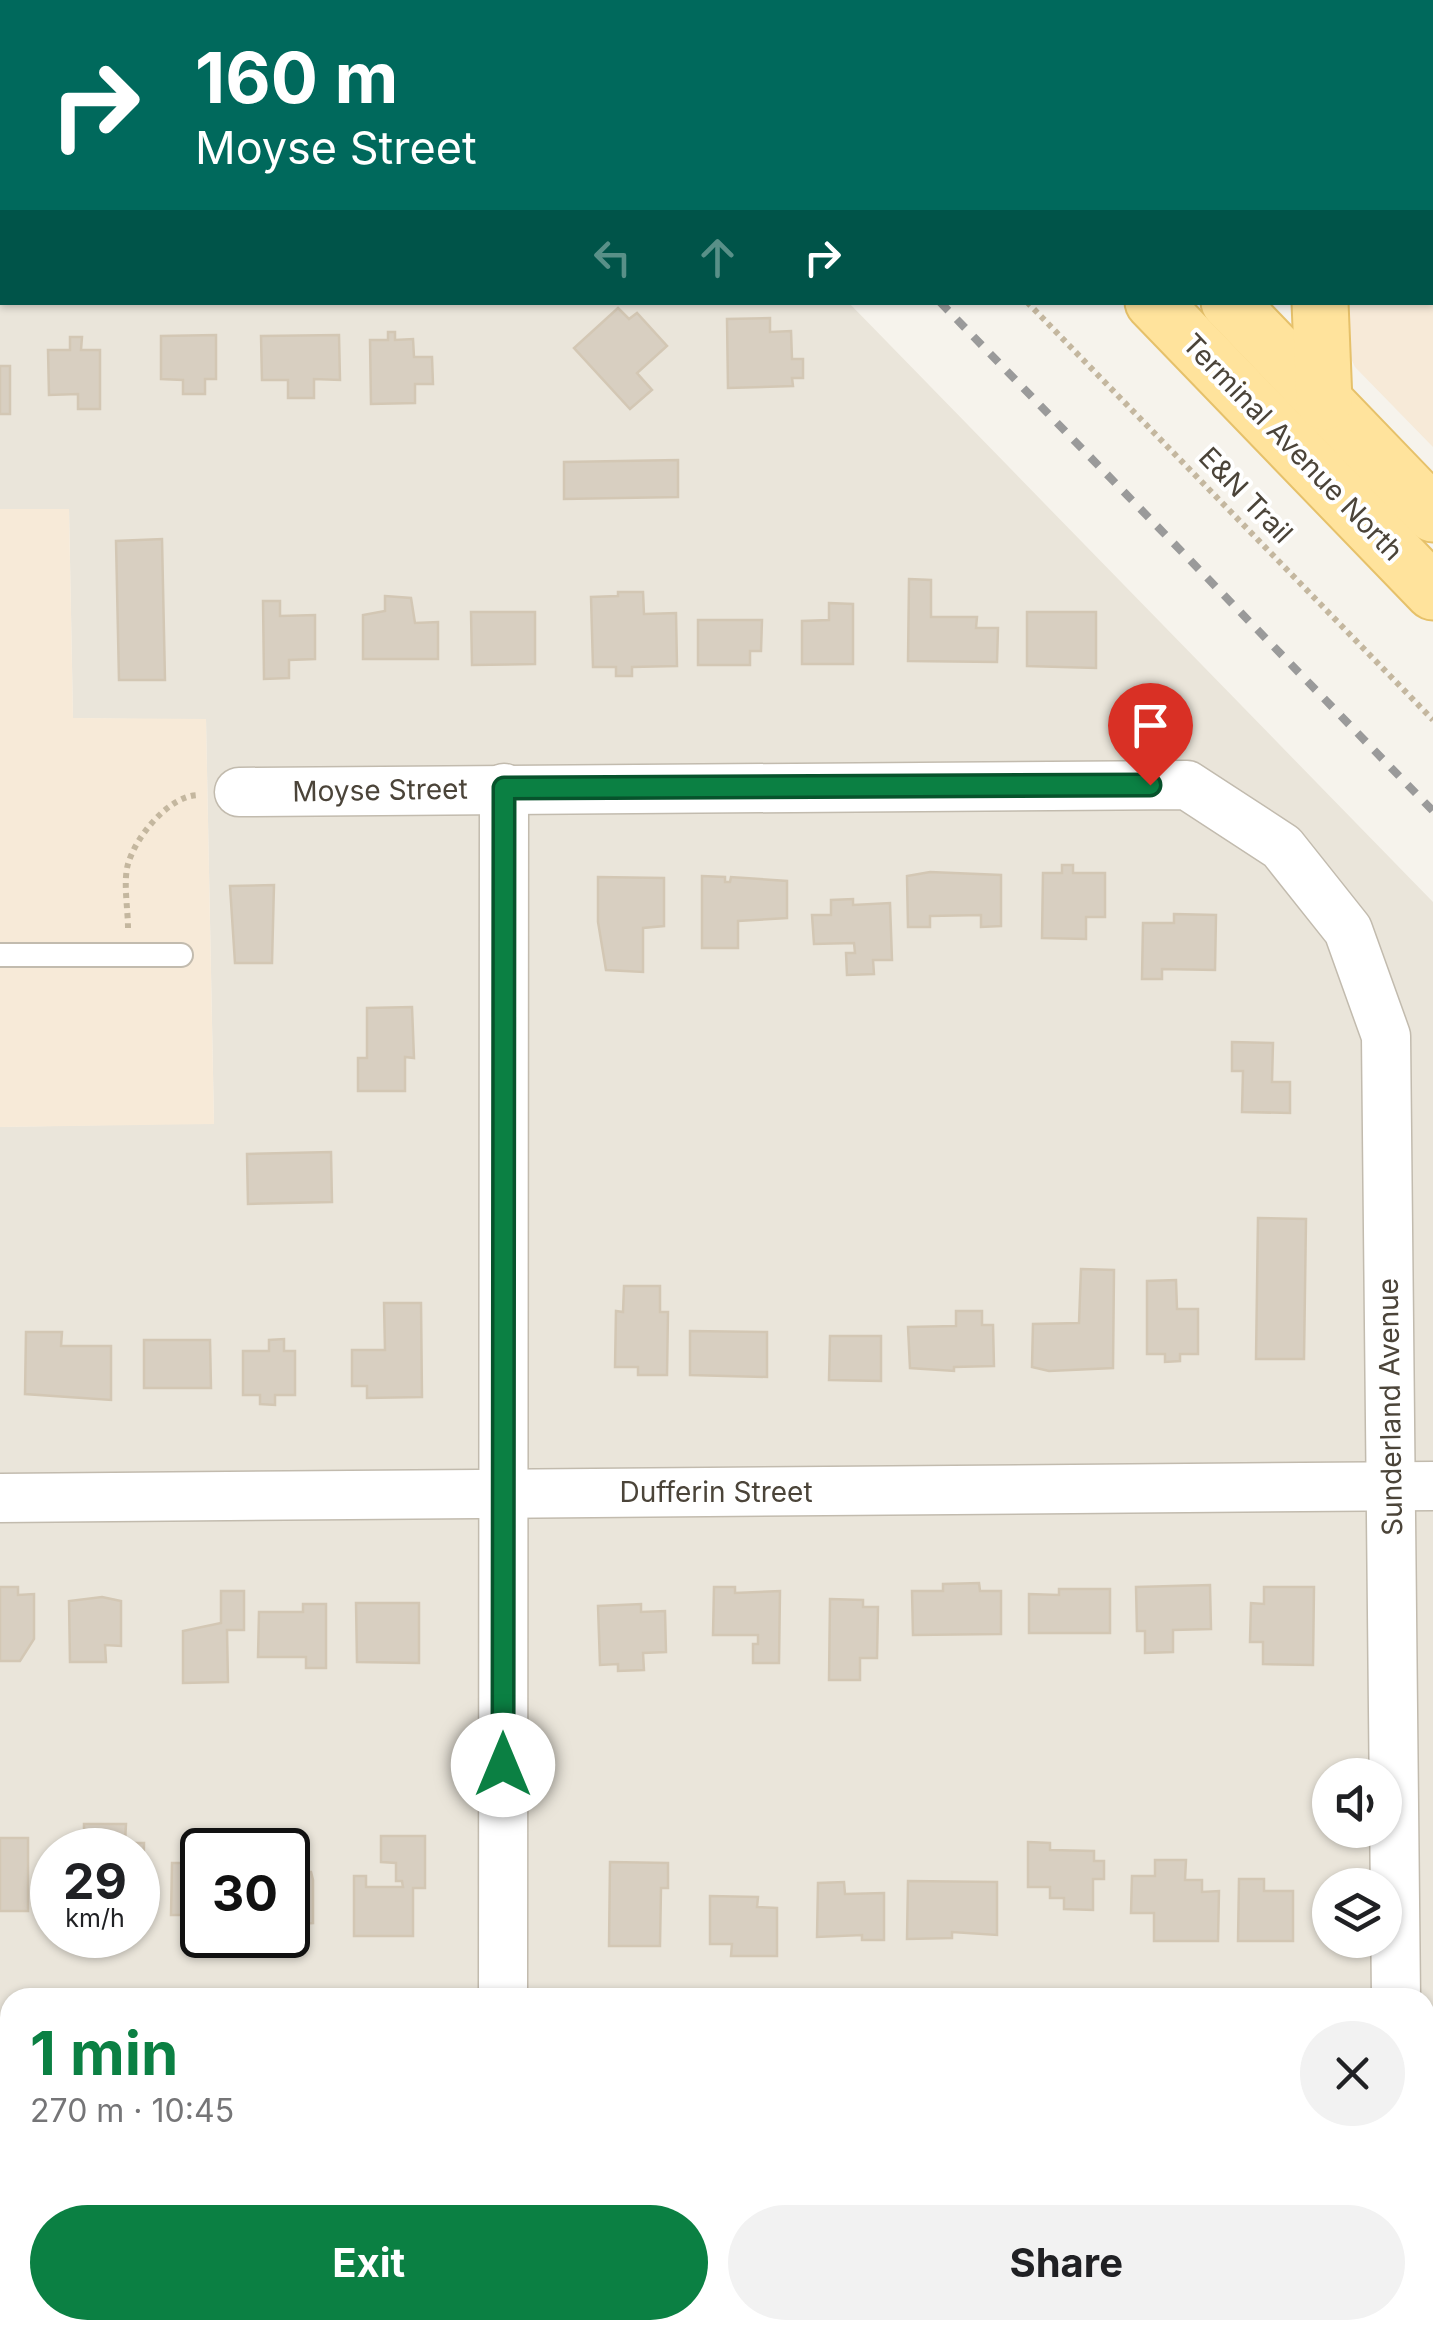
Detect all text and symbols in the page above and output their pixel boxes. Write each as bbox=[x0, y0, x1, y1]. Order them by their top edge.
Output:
text: 160 m bbox=[195, 35, 398, 120]
icon: right bbox=[30, 40, 160, 170]
text: Moyse Street bbox=[195, 120, 477, 175]
icon: left bbox=[585, 230, 640, 285]
icon: ahead bbox=[690, 230, 745, 285]
icon: right bbox=[795, 230, 850, 285]
street label: Terminal Avenue North bbox=[1176, 326, 1410, 568]
street label: E&N Trail bbox=[1192, 440, 1300, 550]
pin bbox=[1108, 683, 1193, 786]
icon: arrive bbox=[1123, 698, 1178, 753]
street label: Moyse Street bbox=[292, 771, 468, 809]
street label: Sunderland Avenue bbox=[1371, 1278, 1409, 1536]
street label: Dufferin Street bbox=[619, 1475, 813, 1509]
position arrow bbox=[451, 1713, 555, 1817]
map controls bbox=[1312, 1758, 1402, 1958]
button: sound bbox=[1312, 1758, 1402, 1848]
speed limit sign: 30 bbox=[180, 1828, 310, 1958]
text: 29 bbox=[63, 1851, 127, 1911]
button: layers bbox=[1312, 1868, 1402, 1958]
text: km/h bbox=[65, 1903, 125, 1933]
text: 1 min bbox=[30, 2017, 178, 2089]
button: close bbox=[1300, 2021, 1405, 2126]
text: 270 m · 10:45 bbox=[30, 2091, 234, 2130]
button: Exit bbox=[30, 2205, 708, 2320]
button: Share bbox=[728, 2205, 1405, 2320]

